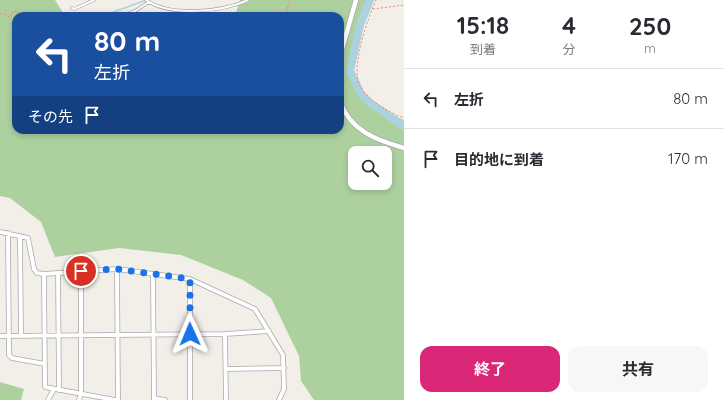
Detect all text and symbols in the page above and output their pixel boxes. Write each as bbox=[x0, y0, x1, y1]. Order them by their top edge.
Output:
text: 15:18 bbox=[457, 10, 509, 40]
text: 4 bbox=[562, 10, 576, 40]
text: 250 bbox=[629, 11, 671, 41]
text: 80 m bbox=[94, 23, 160, 58]
icon: left bbox=[28, 28, 80, 80]
text: m bbox=[644, 40, 656, 56]
text: 到着 bbox=[470, 41, 496, 57]
text: 分 bbox=[562, 41, 575, 57]
text: 左折 bbox=[94, 61, 130, 84]
icon: left bbox=[420, 88, 442, 110]
text: 80 m bbox=[673, 89, 708, 108]
text: 左折 bbox=[454, 90, 484, 109]
icon: arrive bbox=[81, 104, 103, 126]
text: その先 bbox=[28, 107, 73, 126]
map controls bbox=[348, 146, 392, 190]
button: search bbox=[348, 146, 392, 190]
icon: arrive bbox=[420, 148, 442, 170]
text: 170 m bbox=[668, 149, 708, 168]
text: 目的地に到着 bbox=[454, 150, 544, 169]
pin bbox=[64, 254, 98, 288]
icon: arrive bbox=[70, 260, 92, 282]
position arrow bbox=[169, 313, 211, 355]
button: 終了 bbox=[420, 346, 560, 392]
button: 共有 bbox=[568, 346, 708, 392]

